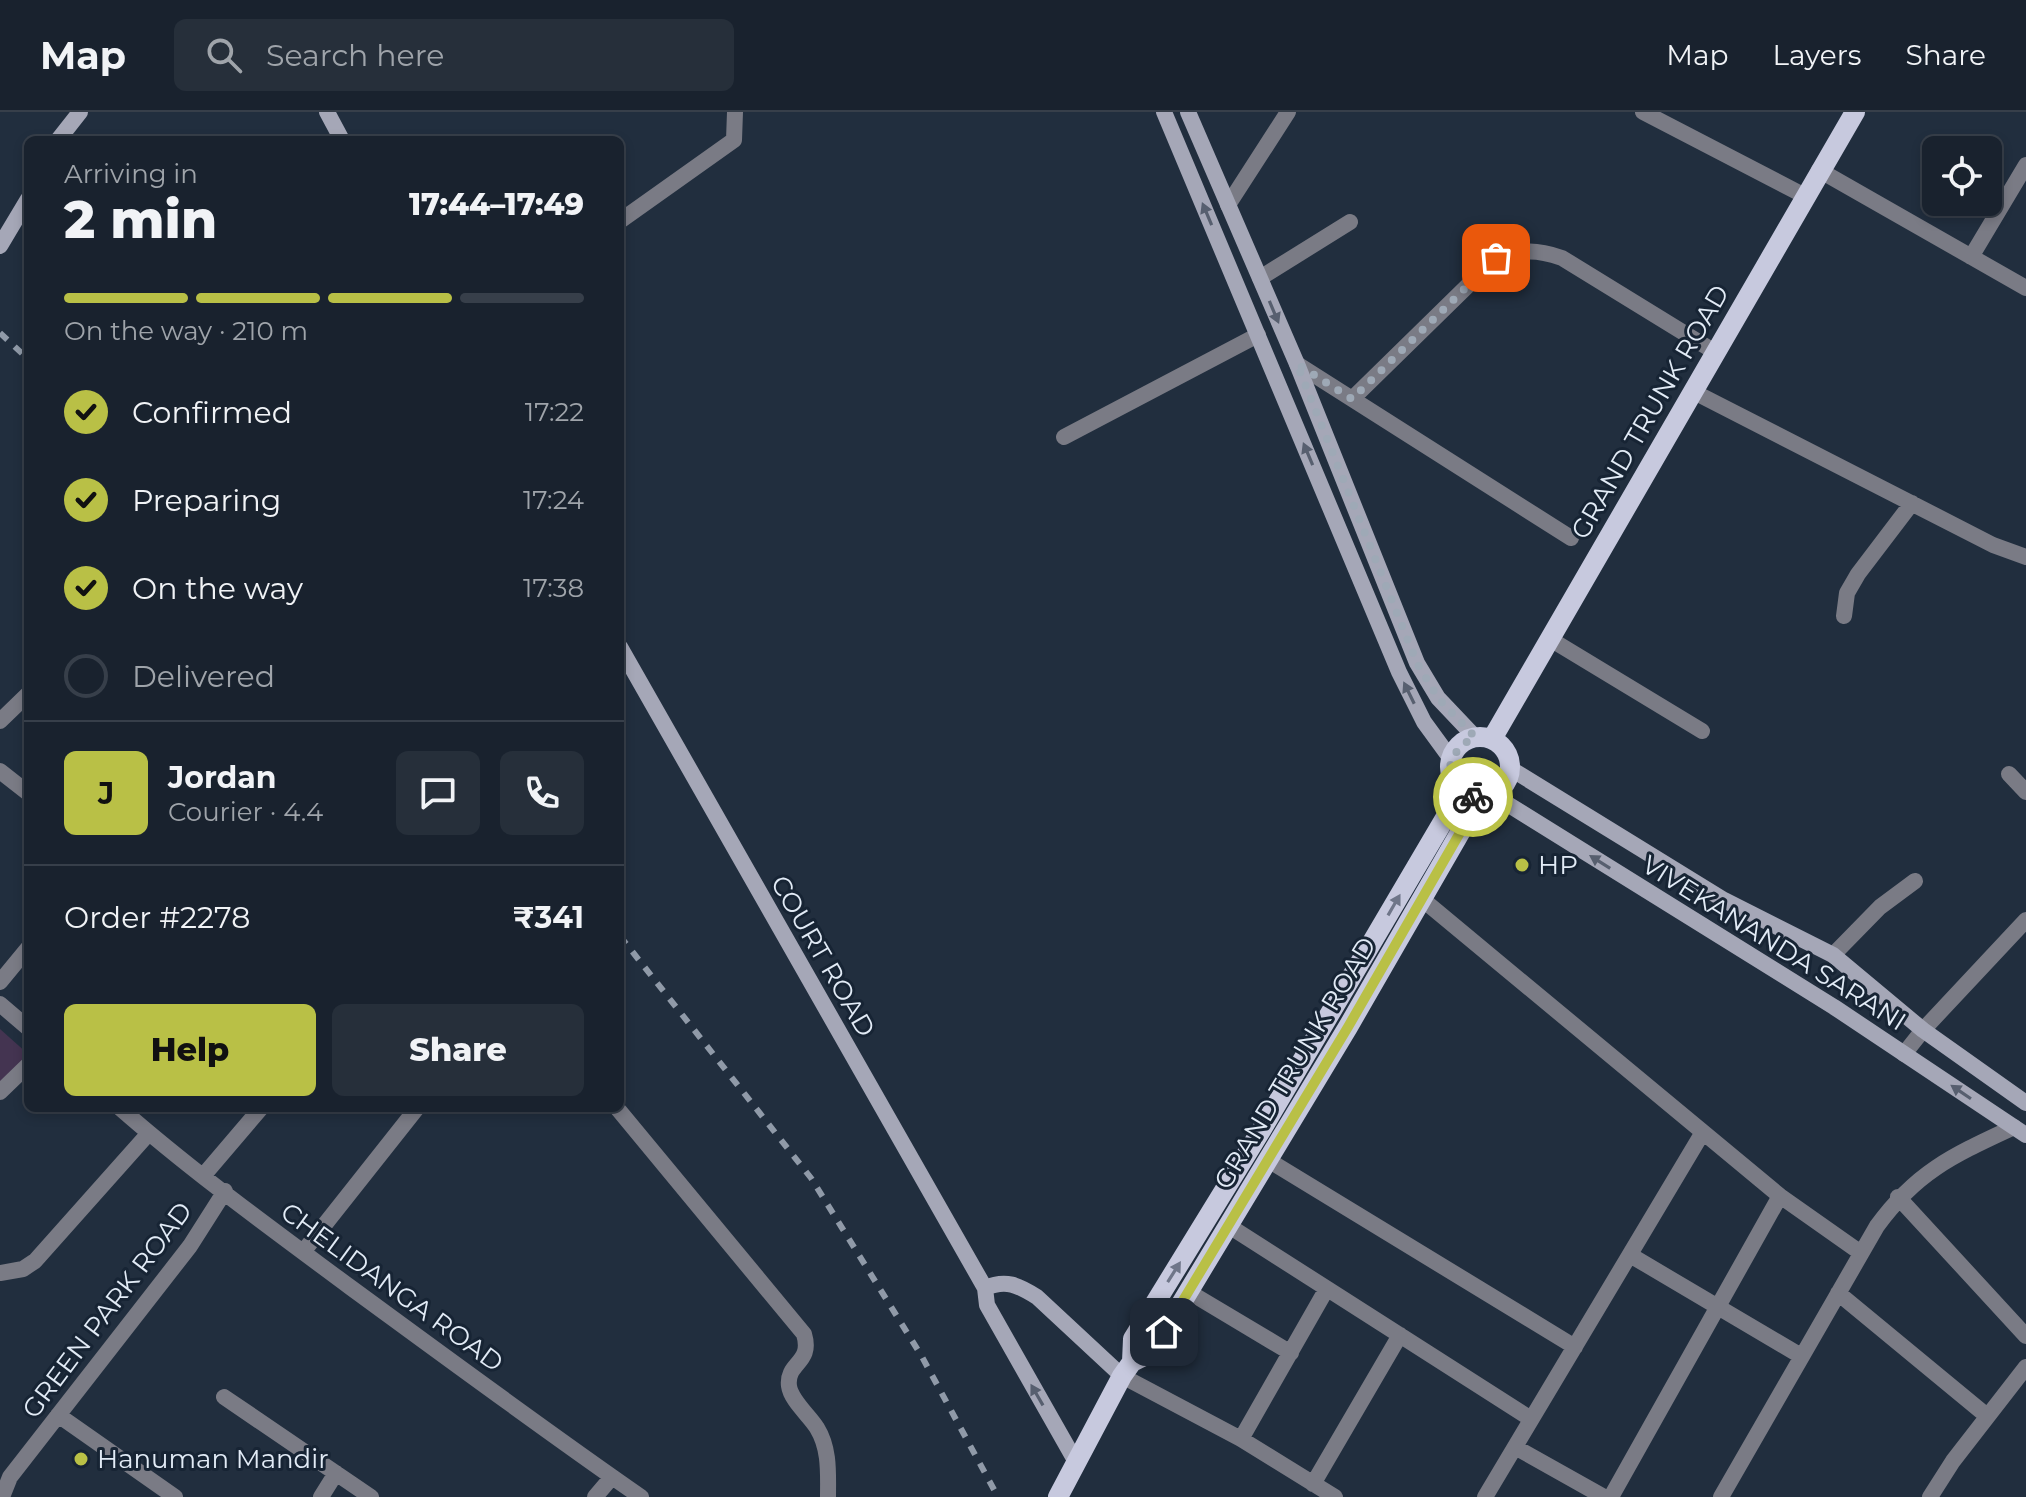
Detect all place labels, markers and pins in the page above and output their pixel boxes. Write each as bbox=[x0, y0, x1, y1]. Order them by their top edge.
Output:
pin bbox=[1462, 224, 1530, 292]
place label: HP bbox=[1538, 849, 1578, 881]
marker: HP bbox=[1513, 856, 1531, 874]
pin bbox=[1130, 1298, 1198, 1366]
place label: Hanuman Mandir bbox=[97, 1443, 329, 1475]
marker: Hanuman Mandir bbox=[72, 1450, 90, 1468]

